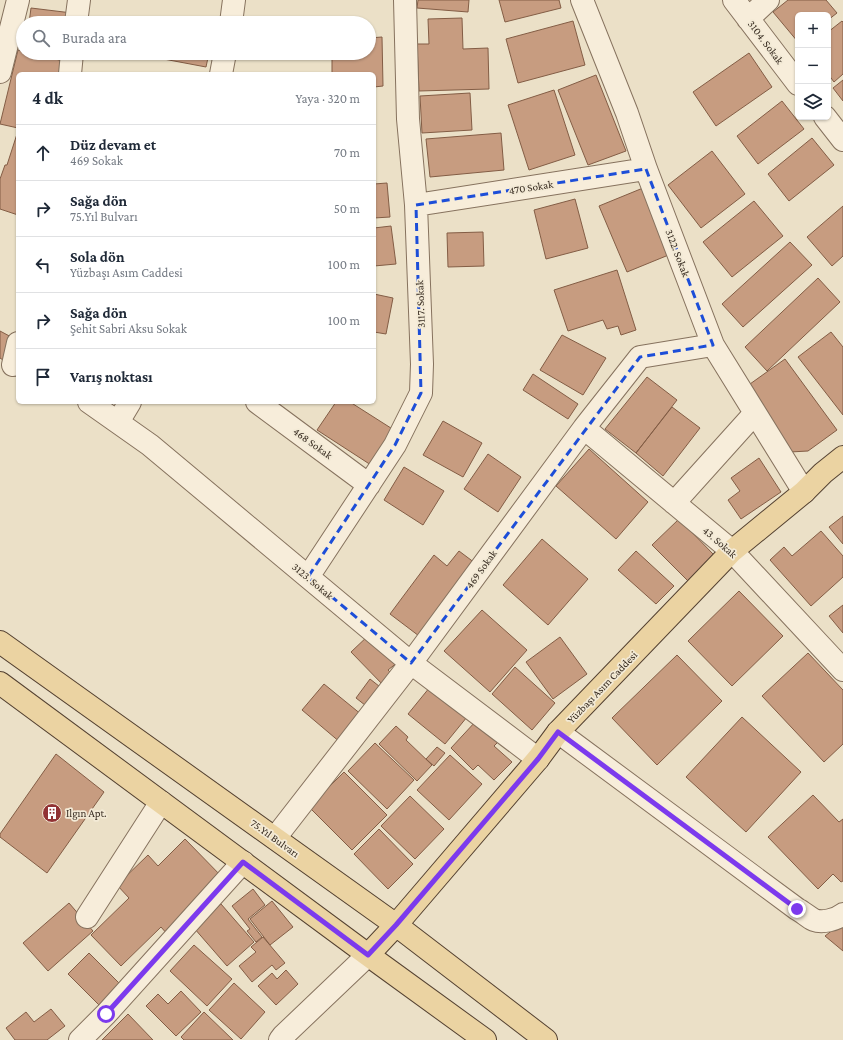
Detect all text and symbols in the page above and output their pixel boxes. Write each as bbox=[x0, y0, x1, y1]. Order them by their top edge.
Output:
map controls bbox=[795, 12, 831, 120]
button: + bbox=[795, 12, 831, 48]
search box bbox=[16, 16, 376, 60]
street label: 3104. Sokak bbox=[746, 18, 787, 67]
icon: search bbox=[30, 27, 52, 49]
text: Burada ara bbox=[62, 30, 127, 46]
button: − bbox=[795, 48, 831, 84]
button: layers bbox=[795, 84, 831, 120]
text: 4 dk bbox=[32, 89, 63, 108]
text: Yaya · 320 m bbox=[296, 91, 360, 106]
text: Düz devam et bbox=[70, 137, 156, 153]
icon: ahead bbox=[32, 142, 54, 164]
text: 70 m bbox=[334, 145, 360, 160]
text: 469 Sokak bbox=[70, 153, 123, 168]
street label: 470 Sokak bbox=[508, 177, 555, 196]
text: Sağa dön bbox=[70, 193, 127, 209]
icon: right bbox=[32, 198, 54, 220]
text: 50 m bbox=[334, 201, 360, 216]
text: 75.Yıl Bulvarı bbox=[70, 209, 138, 224]
street label: 3122. Sokak bbox=[663, 227, 693, 279]
text: Sola dön bbox=[70, 249, 125, 265]
icon: left bbox=[32, 254, 54, 276]
text: 100 m bbox=[328, 257, 360, 272]
text: Yüzbaşı Asım Caddesi bbox=[70, 265, 183, 280]
street label: 3117. Sokak bbox=[413, 279, 427, 328]
text: Sağa dön bbox=[70, 305, 127, 321]
icon: right bbox=[32, 310, 54, 332]
text: 100 m bbox=[328, 313, 360, 328]
text: Şehit Sabri Aksu Sokak bbox=[70, 321, 187, 336]
icon: arrive bbox=[32, 366, 54, 388]
text: Varış noktası bbox=[70, 369, 153, 385]
street label: 468 Sokak bbox=[291, 425, 335, 462]
street label: 43. Sokak bbox=[700, 524, 740, 561]
street label: 469 Sokak bbox=[463, 547, 499, 591]
street label: 3123. Sokak bbox=[290, 560, 337, 602]
street label: Yüzbaşı Asım Caddesi bbox=[565, 648, 640, 726]
building icon: Ilgın Apt. bbox=[41, 802, 63, 824]
place label: Ilgın Apt. bbox=[66, 807, 107, 820]
street label: 75.Yıl Bulvarı bbox=[248, 816, 302, 860]
route end bbox=[788, 900, 806, 918]
route start bbox=[97, 1005, 115, 1023]

